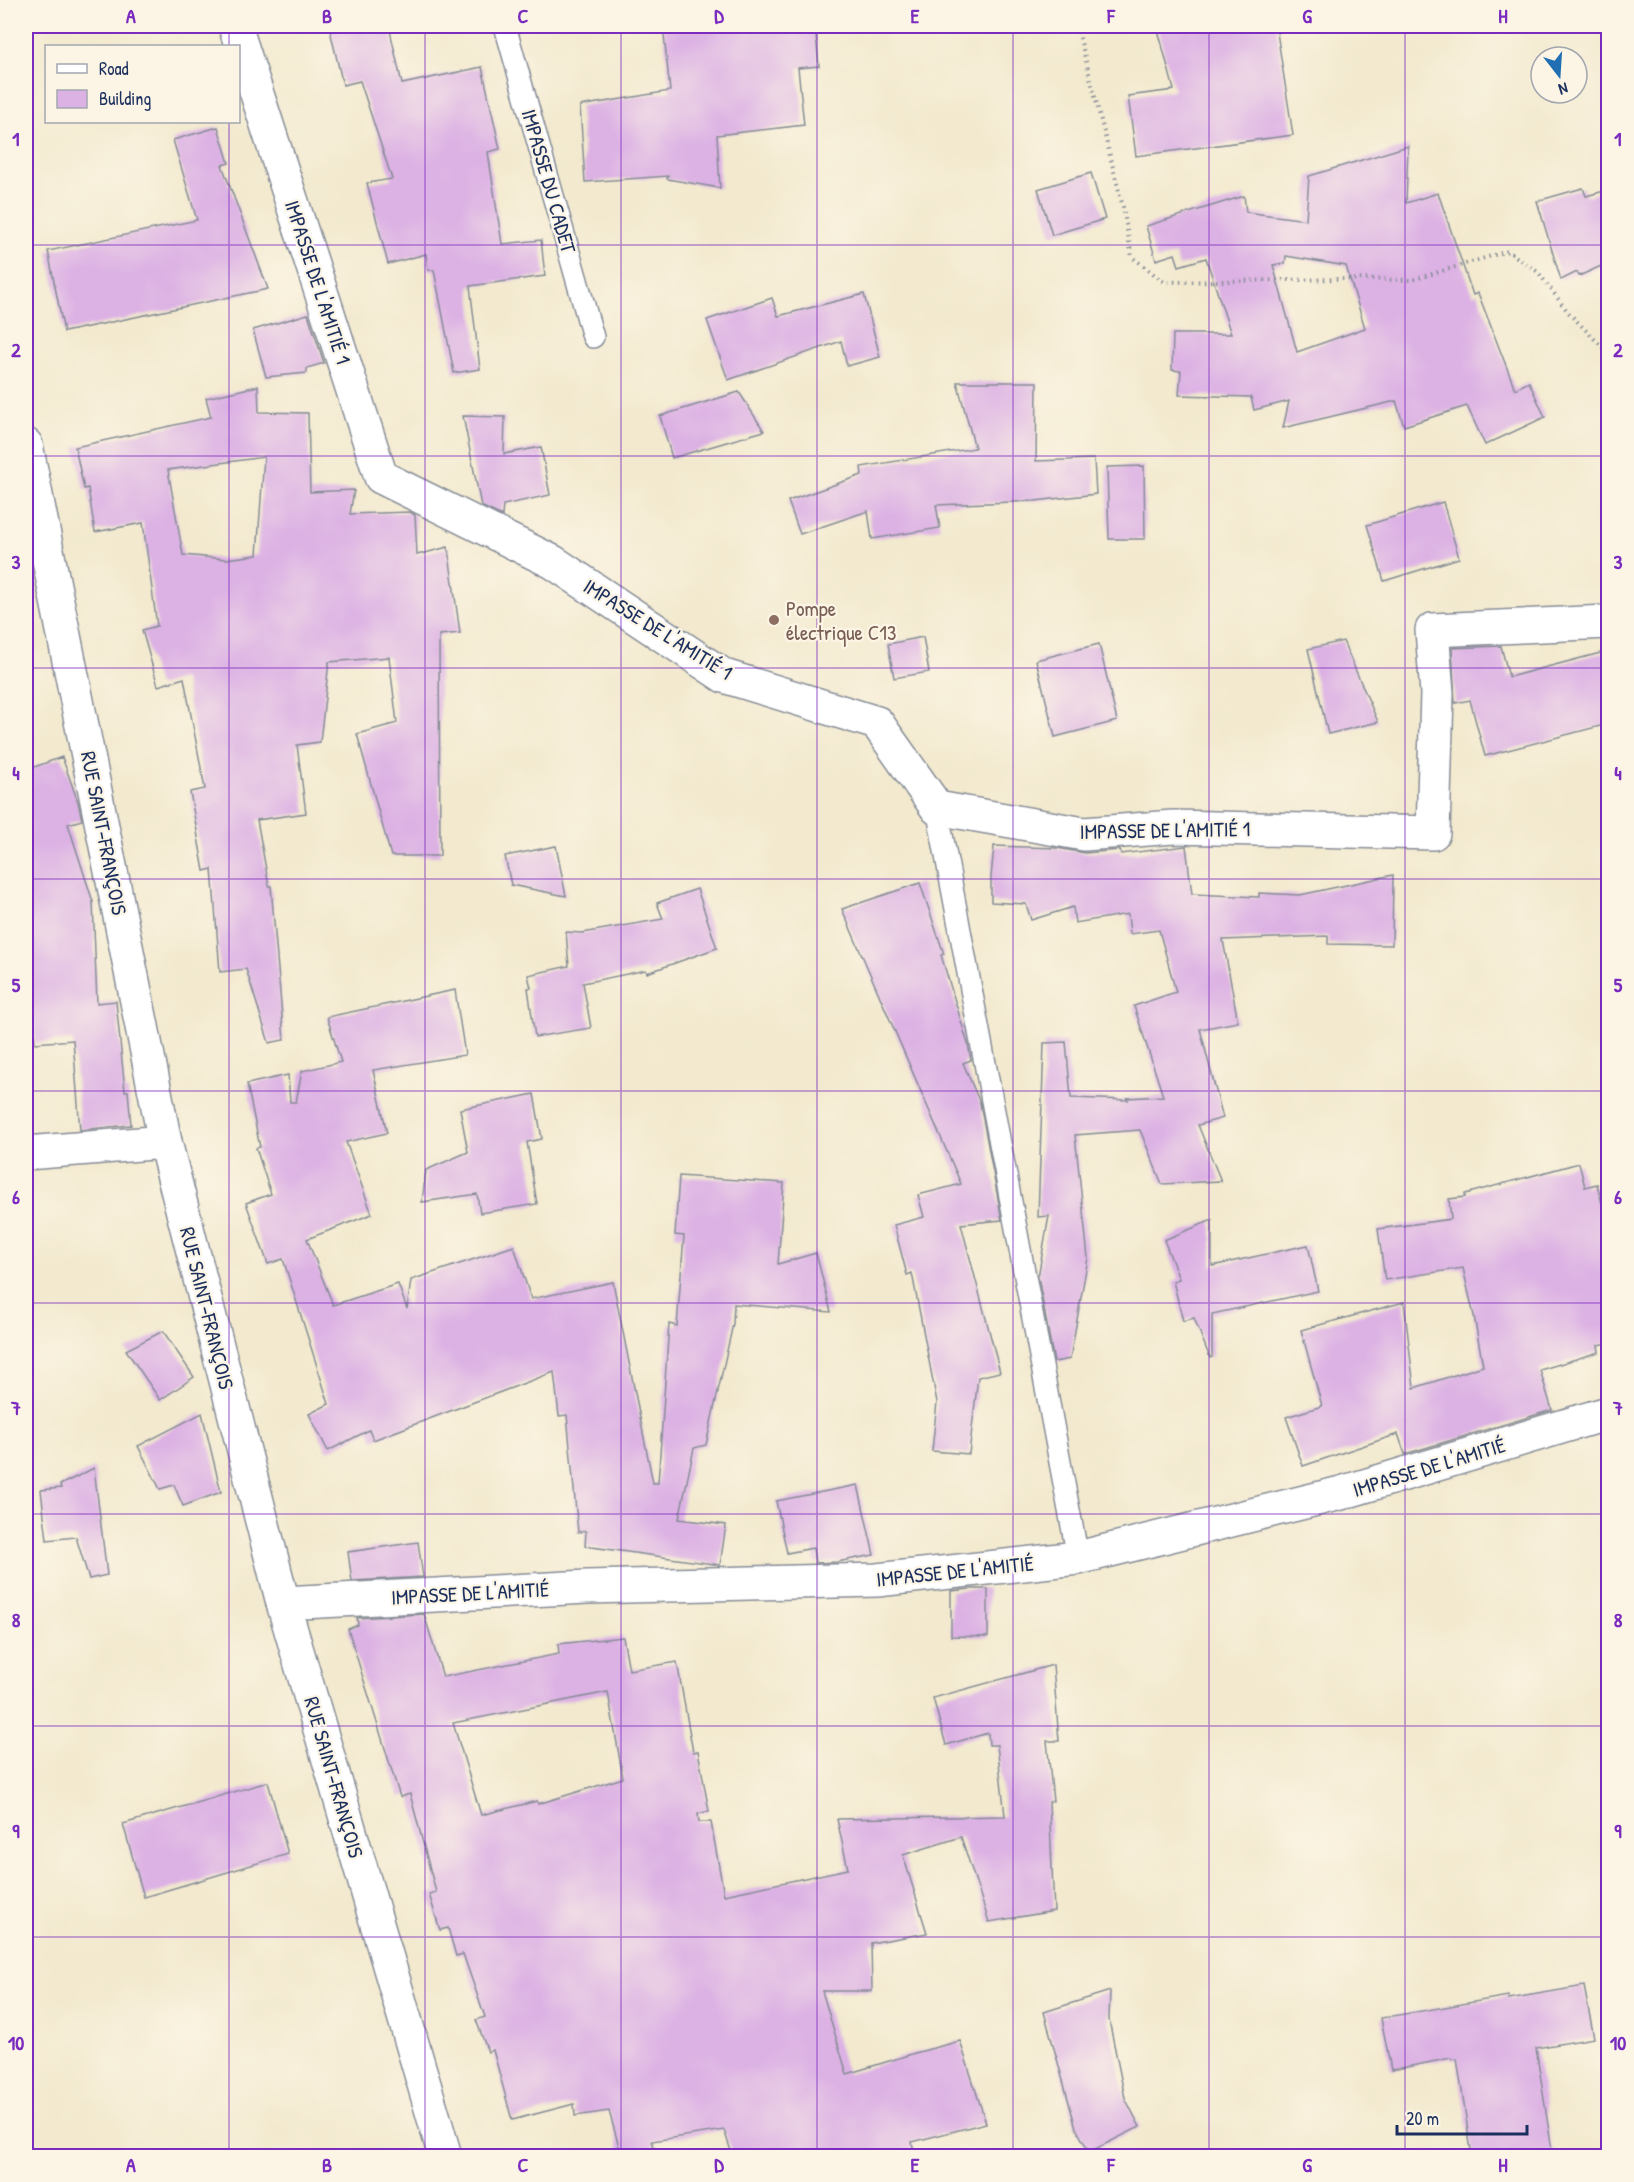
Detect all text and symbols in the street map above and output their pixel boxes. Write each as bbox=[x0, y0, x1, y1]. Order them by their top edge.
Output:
text: A bbox=[126, 2, 136, 29]
text: B bbox=[322, 2, 332, 29]
text: C bbox=[518, 2, 529, 29]
text: D bbox=[714, 2, 724, 29]
text: E bbox=[911, 2, 920, 29]
text: F bbox=[1106, 2, 1116, 29]
text: G bbox=[1302, 2, 1312, 29]
text: H bbox=[1498, 2, 1508, 29]
legend bbox=[45, 45, 240, 123]
north arrow bbox=[1529, 45, 1589, 105]
text: Road bbox=[99, 56, 129, 81]
text: N bbox=[1556, 78, 1571, 101]
text: Building bbox=[99, 86, 151, 111]
street label: IMPASSE DU CADET bbox=[515, 106, 584, 257]
text: 1 bbox=[12, 125, 20, 152]
text: 1 bbox=[1614, 125, 1622, 152]
street label: IMPASSE DE L'AMITIÉ 1 bbox=[278, 196, 358, 368]
text: 2 bbox=[11, 336, 21, 363]
text: 2 bbox=[1613, 336, 1623, 363]
text: 3 bbox=[12, 548, 21, 575]
text: 3 bbox=[1614, 548, 1623, 575]
street label: IMPASSE DE L'AMITIÉ 1 bbox=[578, 571, 738, 687]
place label: Pompe électrique C13 bbox=[786, 594, 896, 647]
marker: Pompe électrique C13 bbox=[767, 613, 781, 627]
street label: RUE SAINT-FRANÇOIS bbox=[74, 749, 134, 918]
text: 4 bbox=[12, 759, 20, 786]
text: 4 bbox=[1614, 759, 1622, 786]
street label: IMPASSE DE L'AMITIÉ 1 bbox=[1079, 814, 1251, 846]
text: 5 bbox=[12, 971, 21, 998]
text: 5 bbox=[1614, 971, 1623, 998]
text: 6 bbox=[12, 1183, 20, 1210]
text: 6 bbox=[1614, 1183, 1622, 1210]
street label: RUE SAINT-FRANÇOIS bbox=[173, 1224, 241, 1392]
text: 7 bbox=[10, 1394, 21, 1421]
text: 7 bbox=[1612, 1394, 1623, 1421]
street label: IMPASSE DE L'AMITIÉ bbox=[1349, 1430, 1509, 1504]
street label: IMPASSE DE L'AMITIÉ bbox=[875, 1548, 1035, 1594]
street label: IMPASSE DE L'AMITIÉ bbox=[390, 1574, 550, 1612]
text: 8 bbox=[12, 1606, 21, 1633]
text: 8 bbox=[1614, 1606, 1623, 1633]
street label: RUE SAINT-FRANÇOIS bbox=[297, 1693, 371, 1861]
text: 9 bbox=[12, 1817, 20, 1844]
text: 9 bbox=[1614, 1817, 1622, 1844]
text: 10 bbox=[8, 2029, 24, 2056]
text: 10 bbox=[1610, 2029, 1626, 2056]
scale bar bbox=[1397, 2098, 1528, 2136]
text: 20 m bbox=[1406, 2106, 1439, 2131]
text: A bbox=[126, 2151, 136, 2178]
text: B bbox=[322, 2151, 332, 2178]
text: C bbox=[518, 2151, 529, 2178]
text: D bbox=[714, 2151, 724, 2178]
text: E bbox=[911, 2151, 920, 2178]
text: F bbox=[1106, 2151, 1116, 2178]
text: G bbox=[1302, 2151, 1312, 2178]
text: H bbox=[1498, 2151, 1508, 2178]

